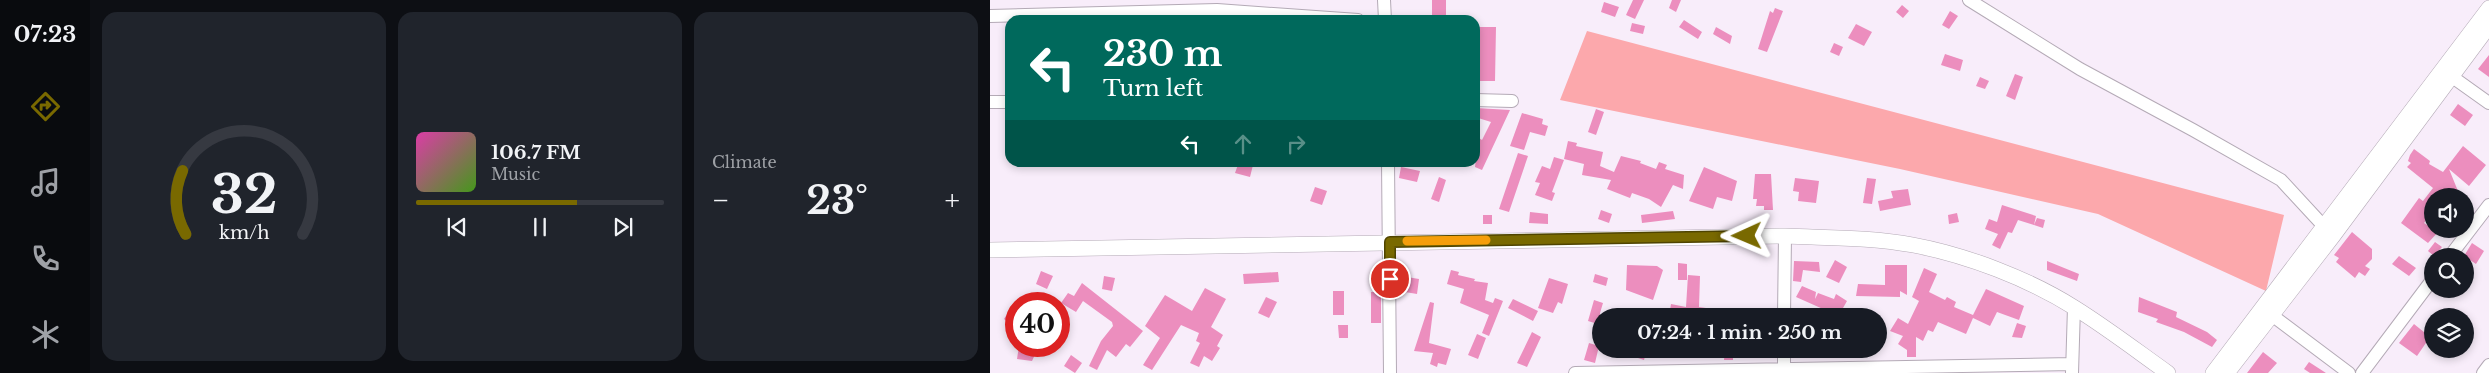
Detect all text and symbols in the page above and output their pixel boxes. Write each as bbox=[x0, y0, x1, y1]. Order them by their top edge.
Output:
text: 07:23 bbox=[14, 21, 76, 48]
text: 230 m bbox=[1103, 32, 1223, 75]
icon: left bbox=[1020, 35, 1085, 100]
text: Turn left bbox=[1103, 75, 1203, 102]
icon: directions bbox=[28, 89, 63, 124]
icon: left bbox=[1176, 130, 1204, 158]
icon: ahead bbox=[1229, 130, 1257, 158]
icon: right bbox=[1282, 130, 1310, 158]
text: 106.7 FM bbox=[491, 141, 581, 164]
text: Climate bbox=[712, 152, 777, 172]
text: 32 bbox=[211, 163, 277, 227]
text: Music bbox=[491, 164, 540, 184]
icon: music bbox=[28, 165, 63, 200]
text: 23° bbox=[806, 177, 868, 224]
text: − bbox=[712, 183, 730, 218]
text: + bbox=[945, 183, 960, 218]
map controls bbox=[2424, 188, 2474, 358]
button: sound bbox=[2424, 188, 2474, 238]
position arrow bbox=[1720, 209, 1772, 261]
icon: previous bbox=[443, 213, 471, 241]
icon: pause bbox=[526, 213, 554, 241]
icon: next bbox=[609, 213, 637, 241]
text: km/h bbox=[219, 222, 269, 244]
icon: phone bbox=[28, 241, 63, 276]
button: search bbox=[2424, 248, 2474, 298]
pin bbox=[1369, 258, 1411, 300]
icon: arrive bbox=[1376, 265, 1404, 293]
speed limit sign: 40 bbox=[1005, 292, 1070, 357]
button: layers bbox=[2424, 308, 2474, 358]
icon: climate bbox=[28, 317, 63, 352]
text: 07:24 · 1 min · 250 m bbox=[1637, 321, 1842, 344]

